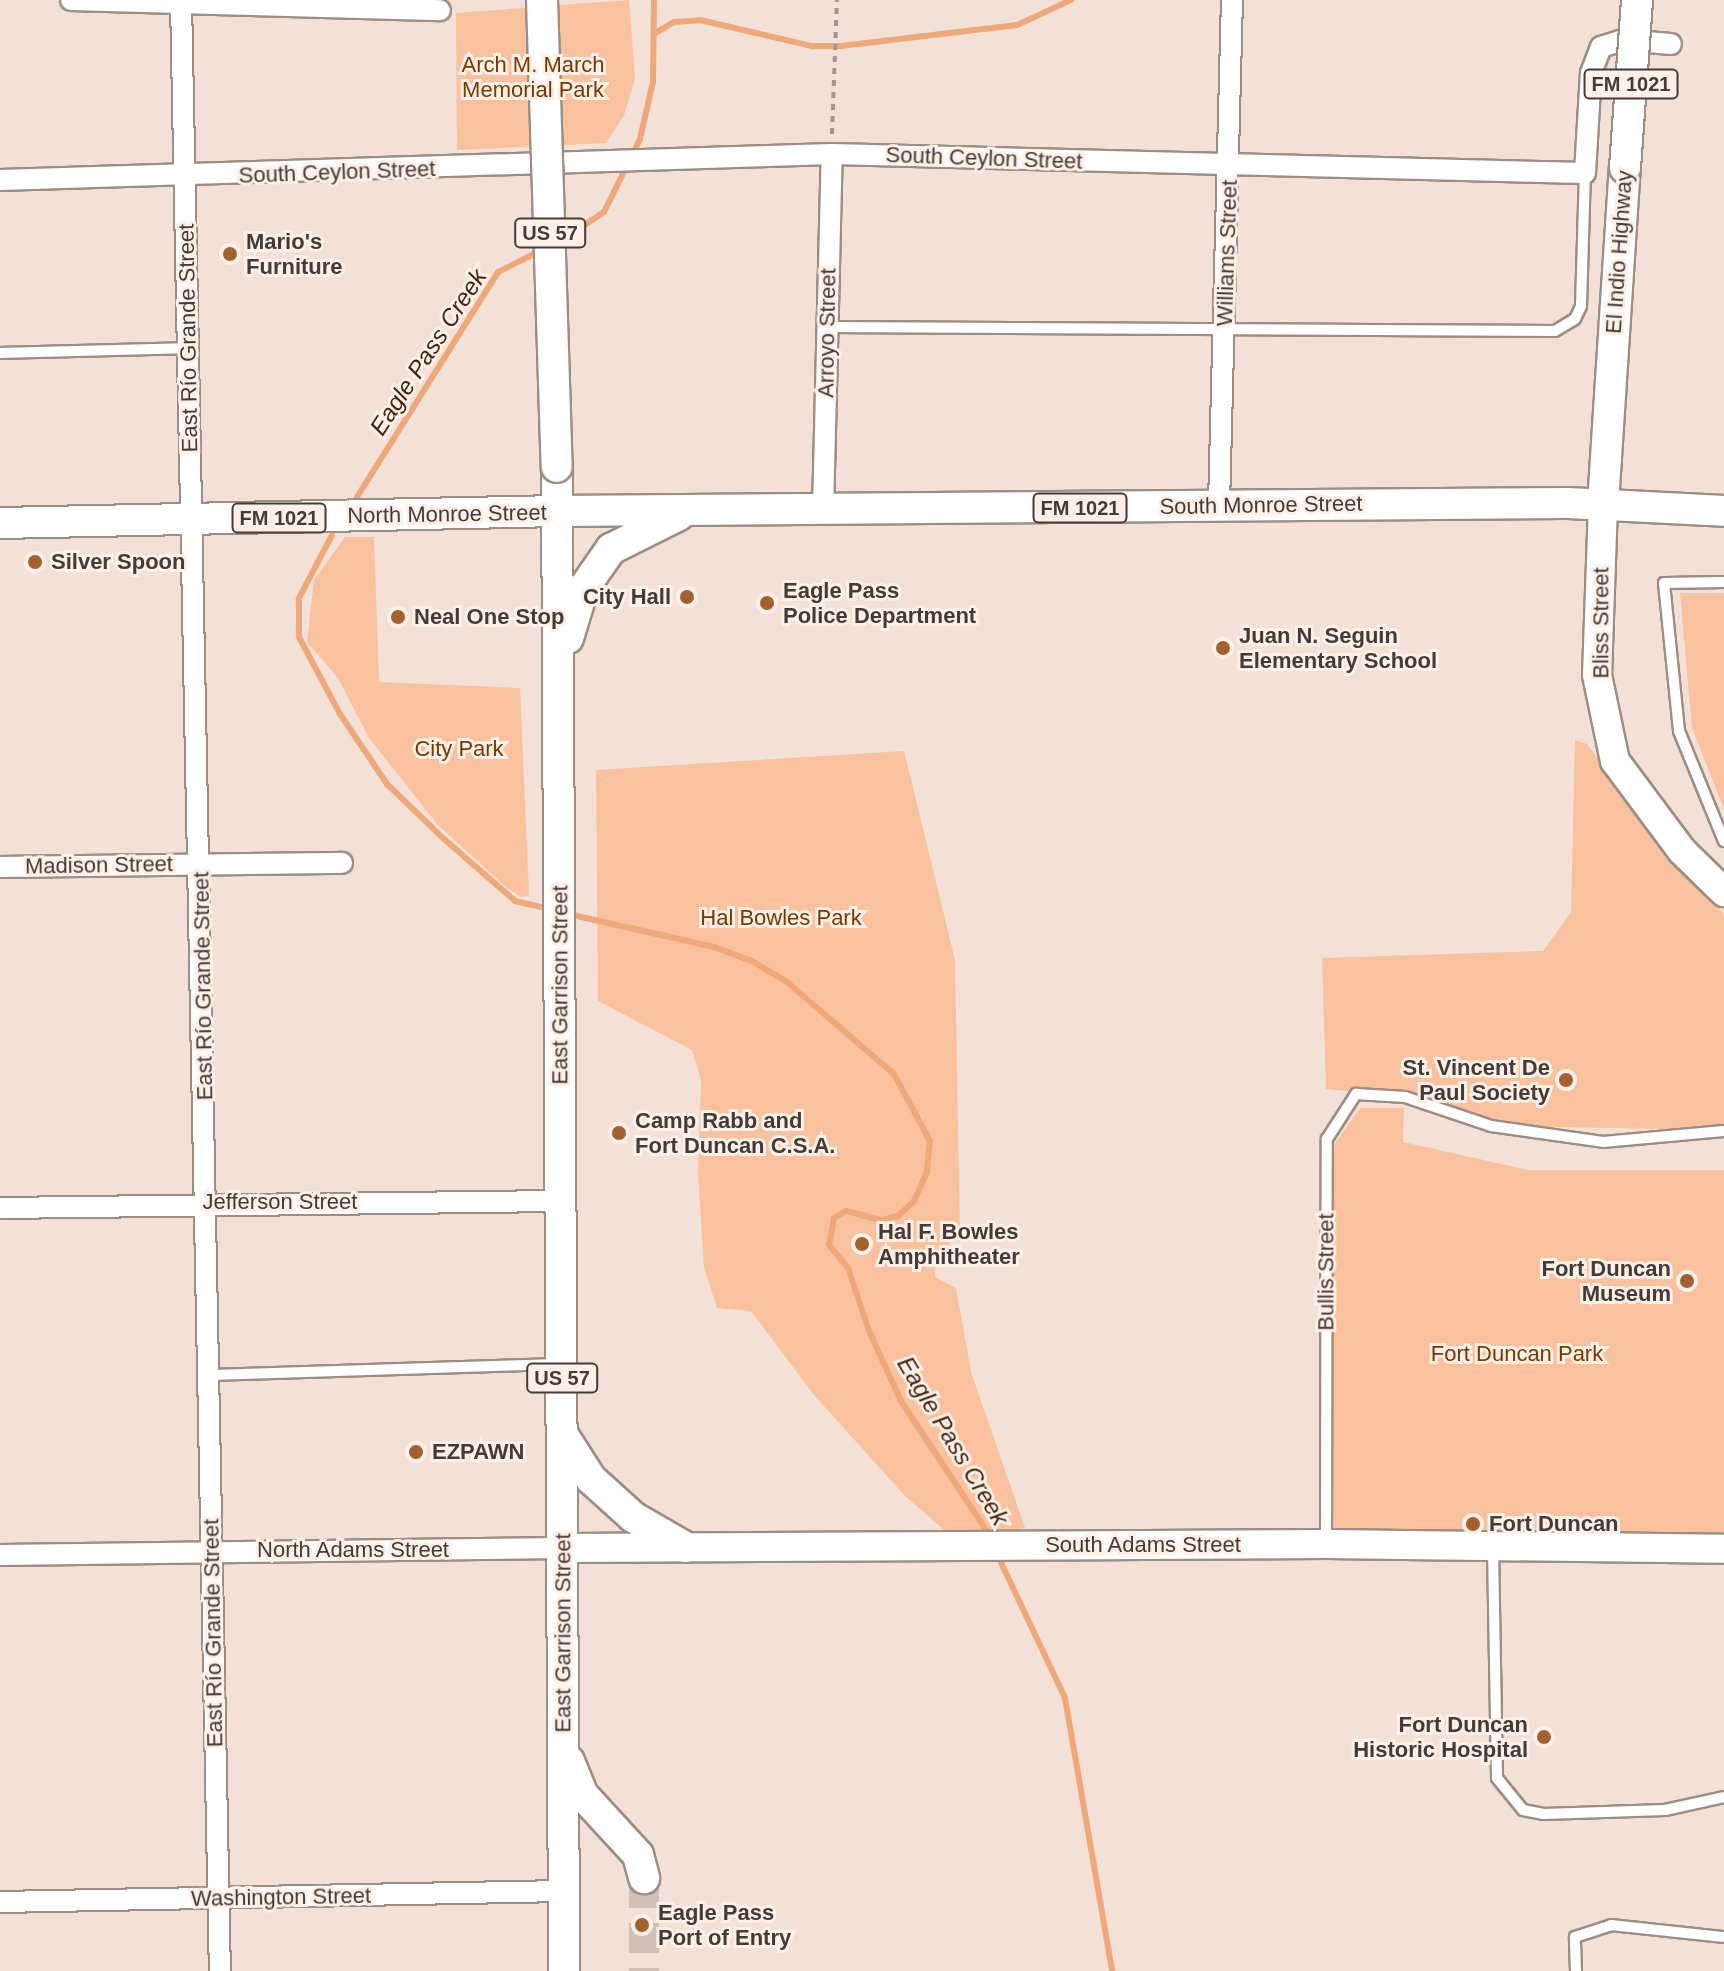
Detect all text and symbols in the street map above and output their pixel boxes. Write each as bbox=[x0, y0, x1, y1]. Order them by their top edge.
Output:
park label: Arch M. March Memorial Park bbox=[461, 51, 605, 102]
road number: FM 1021 bbox=[1583, 68, 1679, 100]
street label: South Ceylon Street bbox=[885, 141, 1083, 175]
street label: South Ceylon Street bbox=[238, 155, 436, 189]
street label: El Indio Highway bbox=[1600, 169, 1638, 335]
street label: Williams Street bbox=[1211, 179, 1243, 327]
road number: US 57 bbox=[514, 217, 586, 249]
street label: East Río Grande Street bbox=[173, 223, 203, 453]
place label: Mario's Furniture bbox=[246, 228, 343, 280]
marker: Mario's Furniture bbox=[221, 245, 239, 263]
water label: Eagle Pass Creek bbox=[364, 264, 492, 440]
street label: Arroyo Street bbox=[813, 268, 841, 398]
street label: South Monroe Street bbox=[1159, 490, 1363, 520]
road number: FM 1021 bbox=[1032, 492, 1128, 524]
street label: North Monroe Street bbox=[347, 499, 547, 529]
road number: FM 1021 bbox=[231, 502, 327, 534]
place label: Silver Spoon bbox=[51, 549, 185, 575]
marker: Silver Spoon bbox=[26, 553, 44, 571]
street label: Bliss Street bbox=[1588, 567, 1614, 679]
place label: Eagle Pass Police Department bbox=[783, 577, 976, 628]
place label: City Hall bbox=[583, 584, 671, 610]
marker: City Hall bbox=[678, 588, 696, 606]
marker: Eagle Pass Police Department bbox=[758, 594, 776, 612]
place label: Neal One Stop bbox=[414, 604, 564, 630]
marker: Neal One Stop bbox=[389, 608, 407, 626]
place label: Juan N. Seguin Elementary School bbox=[1239, 622, 1437, 674]
marker: Juan N. Seguin Elementary School bbox=[1214, 639, 1232, 657]
park label: City Park bbox=[414, 736, 504, 762]
street label: Madison Street bbox=[25, 851, 173, 879]
street label: East Río Grande Street bbox=[188, 871, 218, 1101]
street label: East Garrison Street bbox=[547, 885, 573, 1085]
park label: Hal Bowles Park bbox=[700, 905, 862, 931]
place label: St. Vincent De Paul Society bbox=[1402, 1054, 1550, 1106]
marker: St. Vincent De Paul Society bbox=[1557, 1071, 1575, 1089]
place label: Camp Rabb and Fort Duncan C.S.A. bbox=[635, 1107, 835, 1158]
marker: Camp Rabb and Fort Duncan C.S.A. bbox=[610, 1124, 628, 1142]
street label: Jefferson Street bbox=[203, 1189, 357, 1215]
street label: Bullis Street bbox=[1313, 1213, 1339, 1331]
place label: Hal F. Bowles Amphitheater bbox=[878, 1218, 1020, 1270]
marker: Hal F. Bowles Amphitheater bbox=[853, 1235, 871, 1253]
place label: Fort Duncan Museum bbox=[1541, 1255, 1671, 1306]
marker: Fort Duncan Museum bbox=[1678, 1272, 1696, 1290]
park label: Fort Duncan Park bbox=[1431, 1341, 1603, 1367]
water label: Eagle Pass Creek bbox=[891, 1351, 1015, 1531]
road number: US 57 bbox=[526, 1362, 598, 1394]
place label: EZPAWN bbox=[432, 1439, 524, 1465]
marker: EZPAWN bbox=[407, 1443, 425, 1461]
place label: Fort Duncan bbox=[1489, 1511, 1619, 1537]
marker: Fort Duncan bbox=[1464, 1515, 1482, 1533]
street label: East Río Grande Street bbox=[198, 1518, 228, 1748]
street label: South Adams Street bbox=[1045, 1532, 1241, 1558]
street label: East Garrison Street bbox=[550, 1533, 576, 1733]
street label: North Adams Street bbox=[256, 1537, 450, 1563]
place label: Fort Duncan Historic Hospital bbox=[1353, 1711, 1528, 1762]
marker: Fort Duncan Historic Hospital bbox=[1535, 1728, 1553, 1746]
street label: Washington Street bbox=[191, 1882, 371, 1912]
place label: Eagle Pass Port of Entry bbox=[658, 1899, 791, 1950]
marker: Eagle Pass Port of Entry bbox=[633, 1916, 651, 1934]

